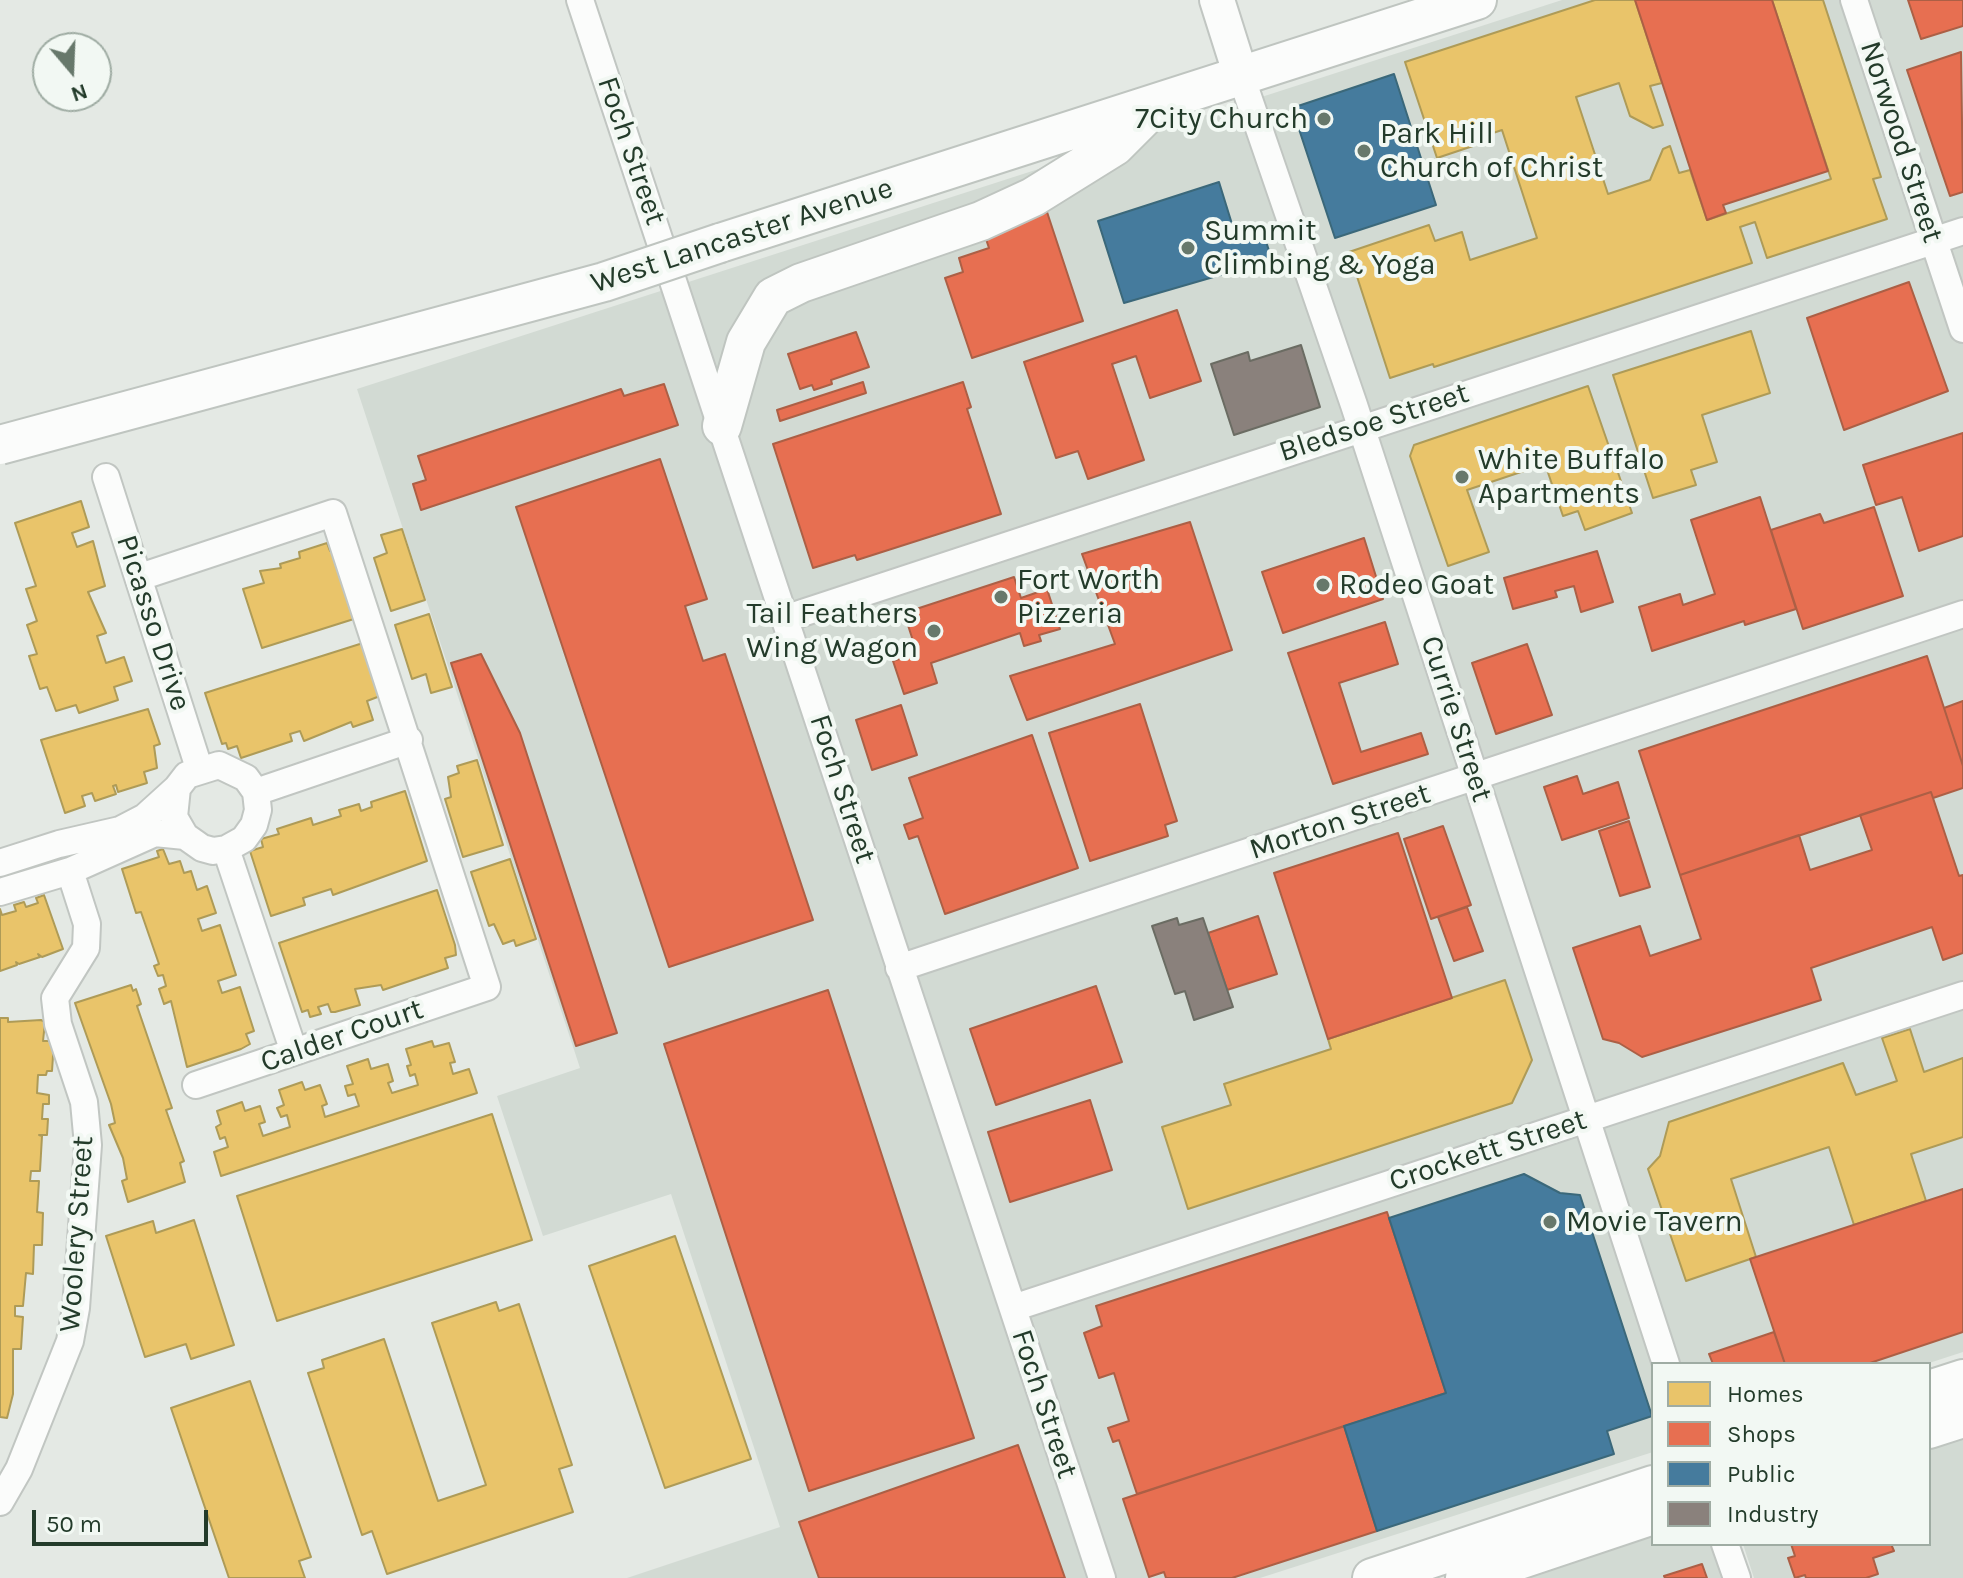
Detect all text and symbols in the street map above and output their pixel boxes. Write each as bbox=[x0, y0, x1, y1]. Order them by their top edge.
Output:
north arrow bbox=[32, 32, 112, 112]
street label: Norwood Street bbox=[1852, 37, 1950, 247]
street label: Foch Street bbox=[589, 72, 673, 230]
text: N bbox=[67, 78, 91, 108]
place label: 7City Church bbox=[1135, 101, 1308, 137]
marker: 7City Church bbox=[1315, 110, 1333, 128]
place label: Park Hill Church of Christ bbox=[1380, 116, 1603, 186]
marker: Park Hill Church of Christ bbox=[1355, 142, 1373, 160]
street label: West Lancaster Avenue bbox=[587, 170, 897, 302]
place label: Summit Climbing & Yoga bbox=[1204, 213, 1436, 284]
marker: Summit Climbing & Yoga bbox=[1179, 239, 1197, 257]
street label: Bledsoe Street bbox=[1275, 375, 1473, 471]
place label: White Buffalo Apartments bbox=[1478, 442, 1664, 512]
marker: White Buffalo Apartments bbox=[1453, 468, 1471, 486]
street label: Picasso Drive bbox=[108, 531, 198, 715]
place label: Fort Worth Pizzeria bbox=[1017, 562, 1160, 632]
place label: Rodeo Goat bbox=[1339, 567, 1494, 603]
marker: Rodeo Goat bbox=[1314, 576, 1332, 594]
marker: Fort Worth Pizzeria bbox=[992, 588, 1010, 606]
place label: Tail Feathers Wing Wagon bbox=[746, 596, 918, 666]
marker: Tail Feathers Wing Wagon bbox=[925, 622, 943, 640]
street label: Currie Street bbox=[1412, 632, 1500, 806]
street label: Foch Street bbox=[801, 710, 883, 868]
street label: Morton Street bbox=[1245, 776, 1435, 868]
street label: Calder Court bbox=[256, 991, 428, 1081]
street label: Crockett Street bbox=[1385, 1102, 1591, 1200]
street label: Woolery Street bbox=[52, 1135, 102, 1333]
place label: Movie Tavern bbox=[1566, 1204, 1743, 1240]
marker: Movie Tavern bbox=[1541, 1213, 1559, 1231]
street label: Foch Street bbox=[1003, 1325, 1085, 1483]
legend bbox=[1651, 1362, 1931, 1546]
text: Homes bbox=[1727, 1380, 1804, 1408]
text: Shops bbox=[1727, 1420, 1796, 1448]
text: Public bbox=[1727, 1460, 1795, 1488]
scale bar bbox=[36, 1494, 212, 1544]
text: Industry bbox=[1727, 1500, 1818, 1528]
text: 50 m bbox=[46, 1510, 102, 1538]

